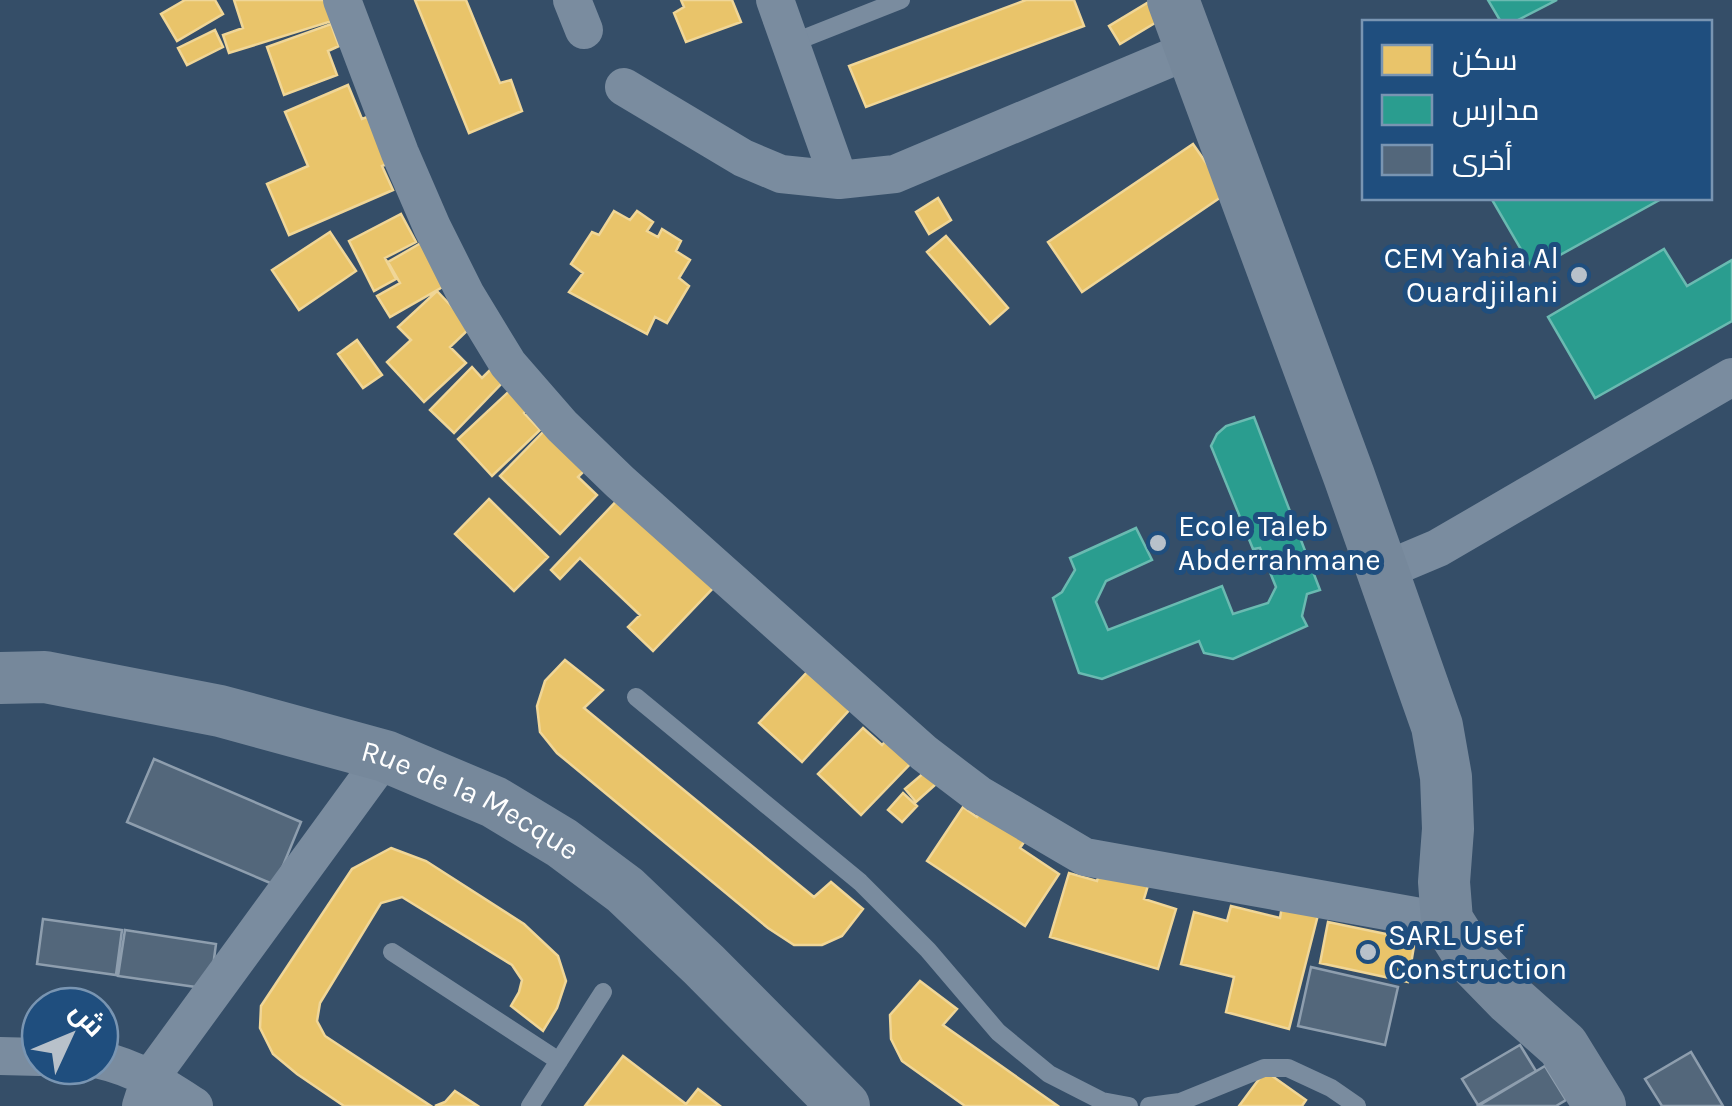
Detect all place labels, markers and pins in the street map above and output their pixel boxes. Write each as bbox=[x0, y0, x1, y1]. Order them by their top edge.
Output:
place label: CEM Yahia Al Ouardjilani bbox=[1384, 240, 1559, 310]
marker: CEM Yahia Al Ouardjilani bbox=[1568, 264, 1590, 286]
place label: Ecole Taleb Abderrahmane bbox=[1178, 508, 1381, 578]
marker: Ecole Taleb Abderrahmane bbox=[1147, 532, 1169, 554]
place label: SARL Usef Construction bbox=[1388, 917, 1567, 987]
marker: SARL Usef Construction bbox=[1357, 941, 1379, 963]

